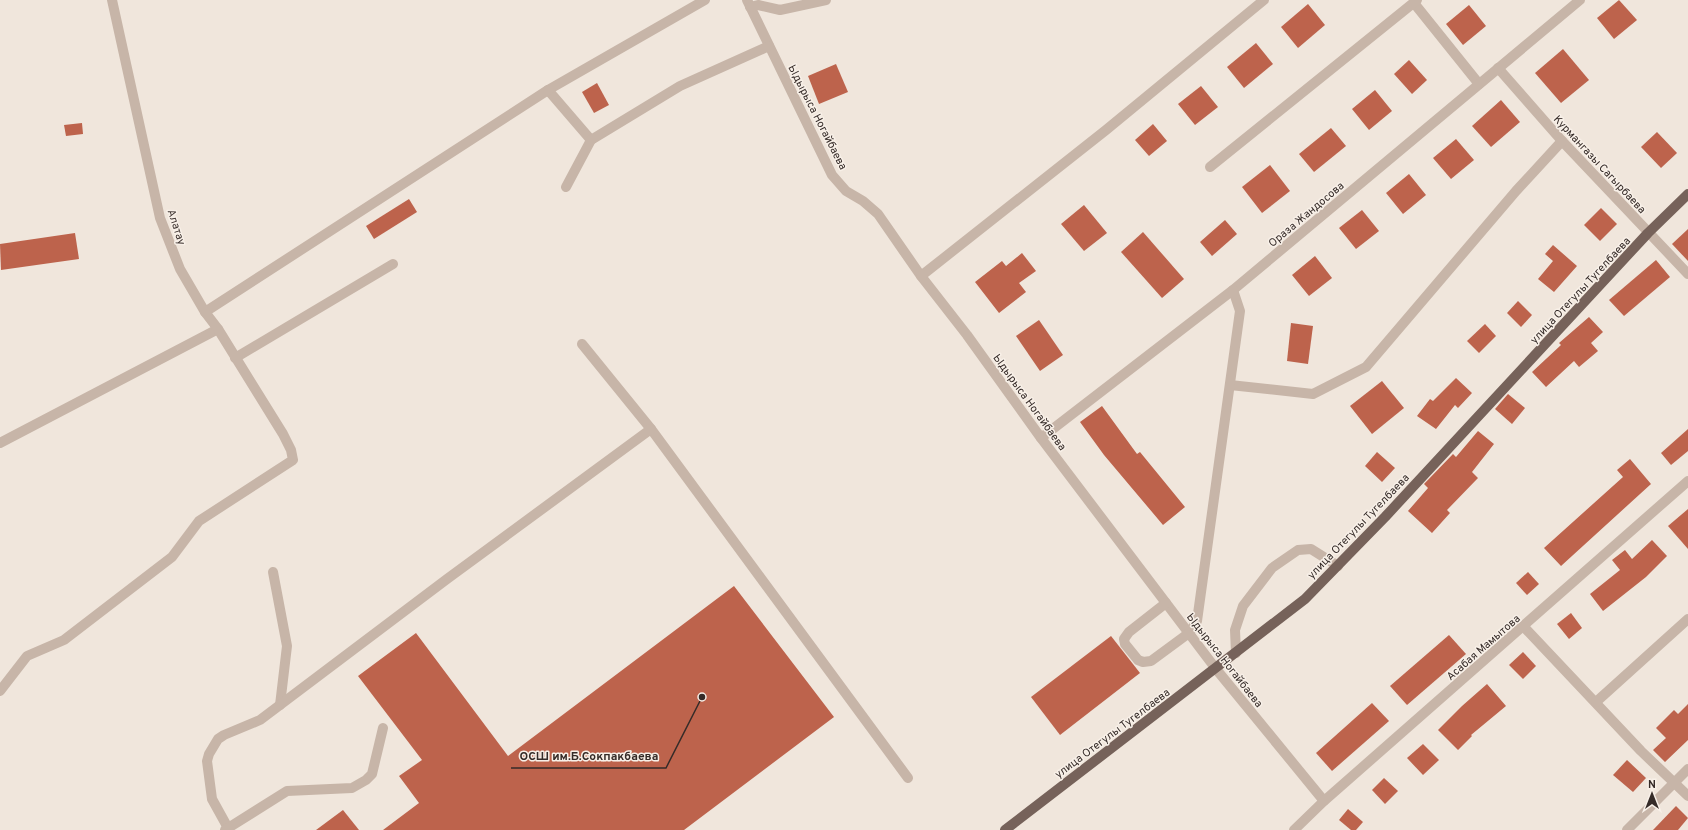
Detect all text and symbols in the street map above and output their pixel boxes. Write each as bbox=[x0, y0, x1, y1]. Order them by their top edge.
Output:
street label: Ыдырыса Ногайбаева bbox=[785, 63, 850, 173]
street label: Курмангазы Сагырбаева bbox=[1550, 113, 1649, 217]
street label: Ораза Жандосова bbox=[1266, 179, 1348, 251]
street label: Алатау bbox=[164, 208, 188, 247]
street label: улица Отегулы Тугелбаева bbox=[1528, 234, 1634, 347]
street label: Ыдырыса Ногайбаева bbox=[989, 352, 1069, 454]
street label: улица Отегулы Тугелбаева bbox=[1305, 471, 1413, 582]
street label: Ыдырыса Ногайбаева bbox=[1183, 611, 1266, 711]
street label: Асабая Мамытова bbox=[1444, 612, 1524, 684]
street label: улица Отегулы Тугелбаева bbox=[1052, 686, 1173, 782]
callout: ОСШ им.Б.Сокпакбаева bbox=[511, 744, 666, 768]
text: ОСШ им.Б.Сокпакбаева bbox=[520, 749, 658, 765]
north arrow bbox=[1632, 774, 1672, 814]
text: N bbox=[1648, 778, 1656, 792]

